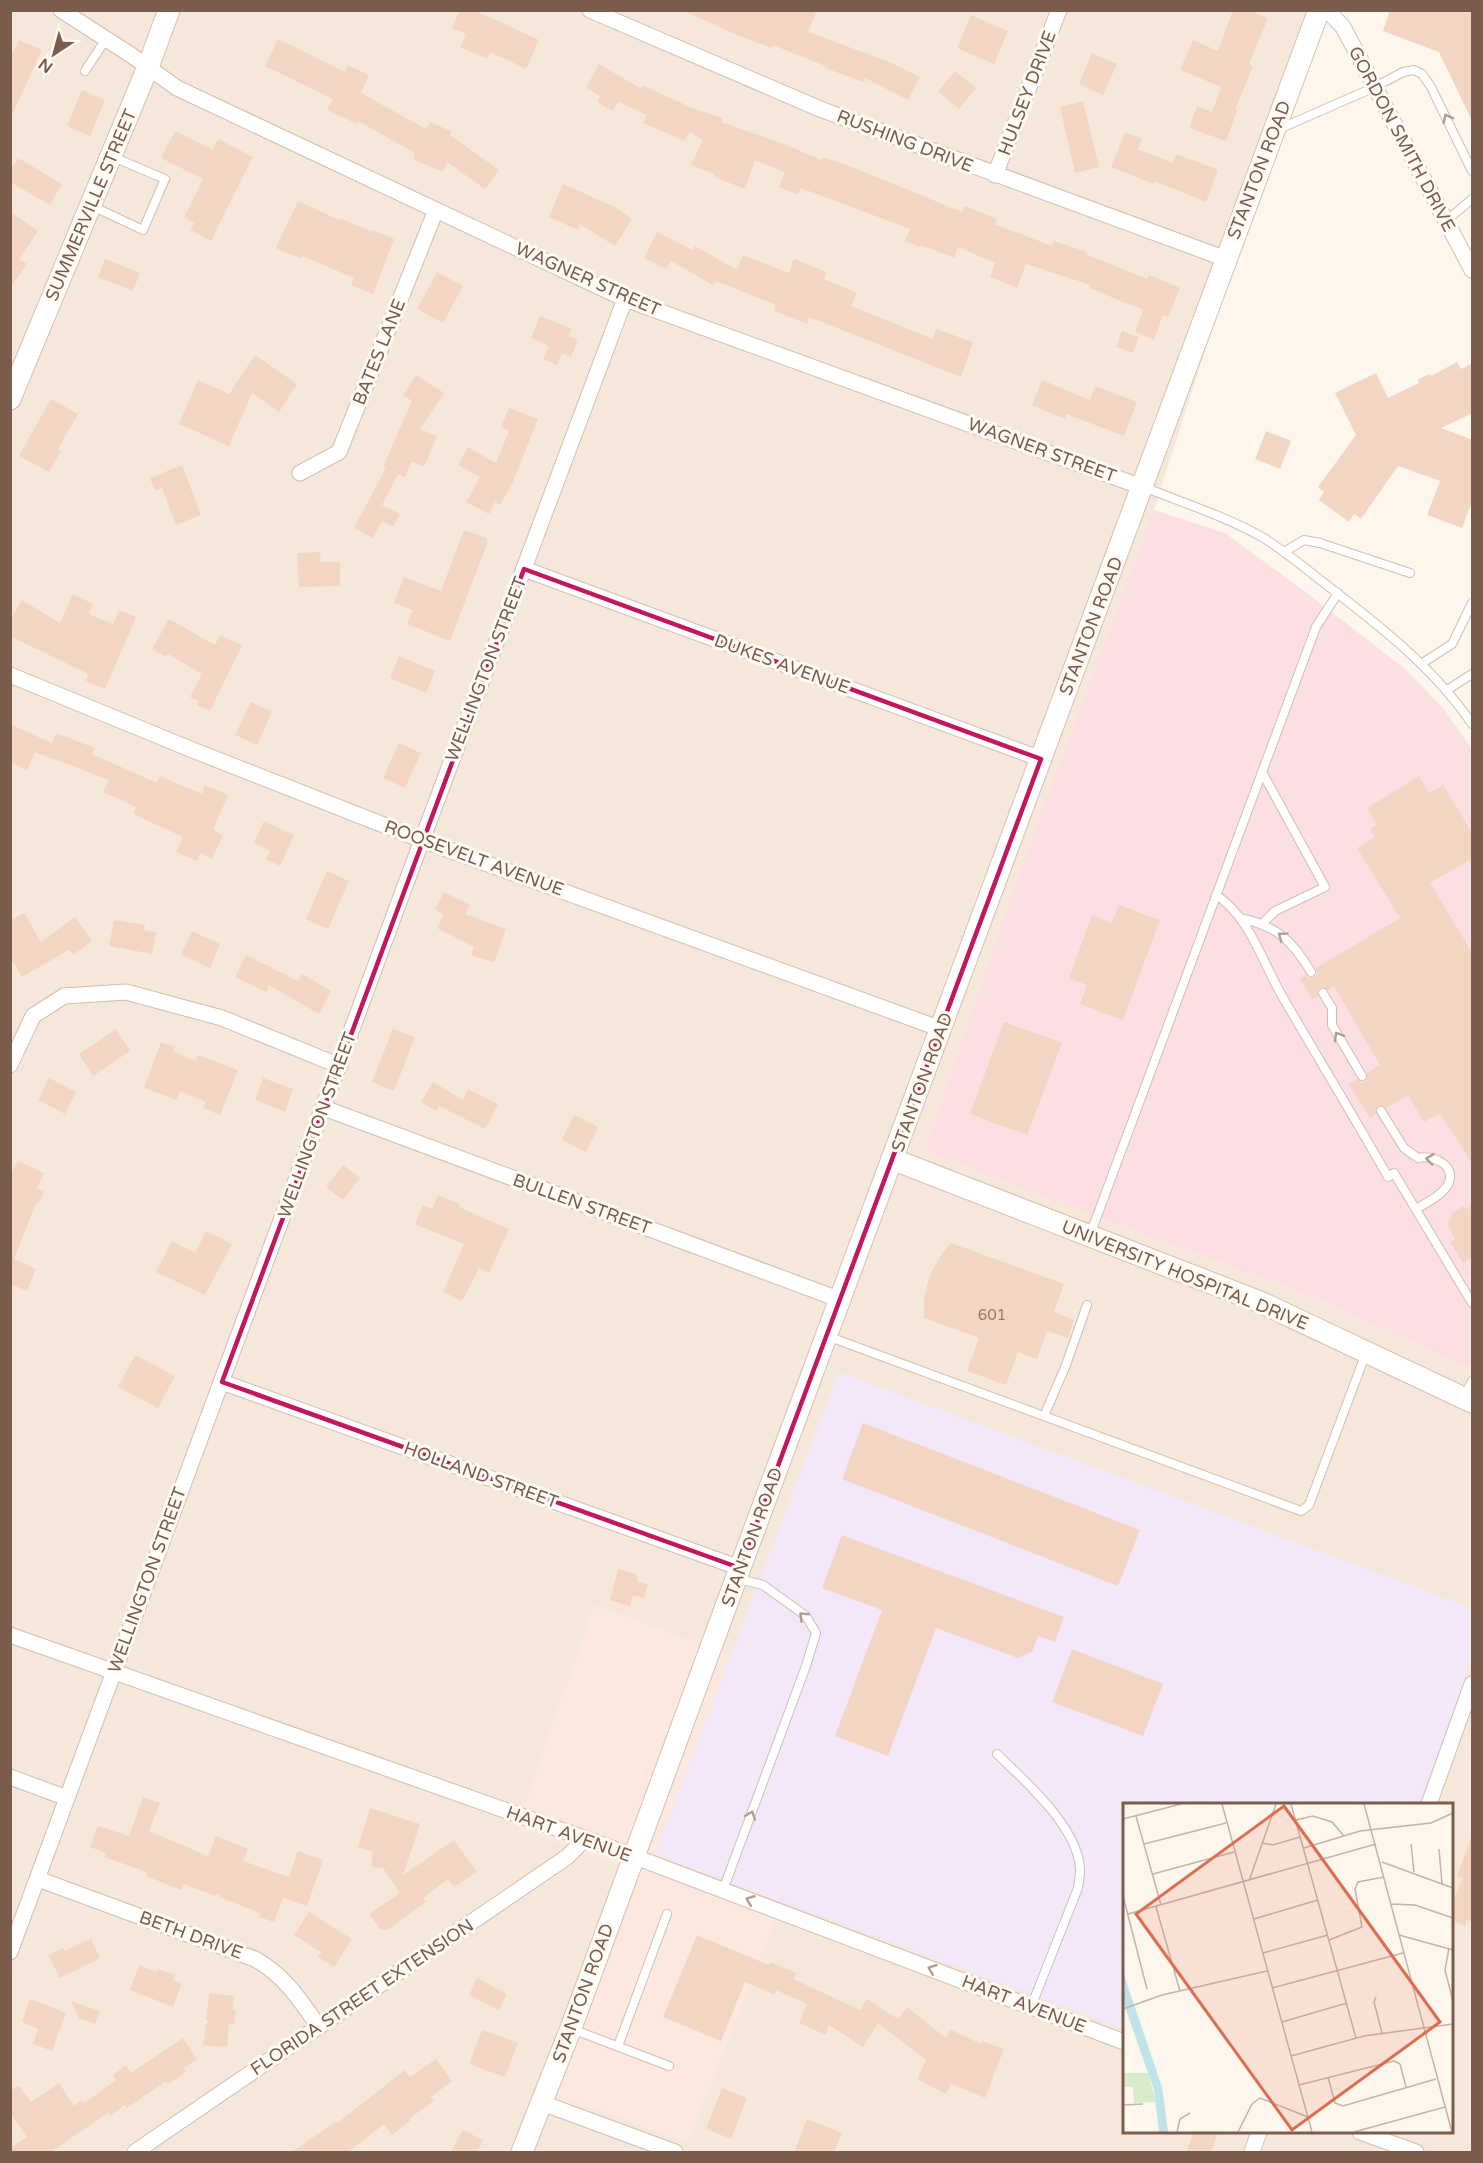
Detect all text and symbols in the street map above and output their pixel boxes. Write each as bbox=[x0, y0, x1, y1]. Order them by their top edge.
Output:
north arrow bbox=[24, 24, 84, 84]
street label: HULSEY DRIVE bbox=[993, 28, 1061, 158]
street label: GORDON SMITH DRIVE bbox=[1344, 43, 1460, 235]
text: N bbox=[35, 53, 57, 77]
street label: STANTON ROAD bbox=[1222, 98, 1296, 242]
street label: RUSHING DRIVE bbox=[834, 105, 976, 177]
street label: SUMMERVILLE STREET bbox=[41, 106, 141, 304]
one-way arrow bbox=[1442, 114, 1454, 125]
street label: WAGNER STREET bbox=[512, 237, 664, 321]
street label: BATES LANE bbox=[348, 296, 410, 408]
street label: WAGNER STREET bbox=[965, 413, 1119, 487]
street label: STANTON ROAD bbox=[1054, 554, 1128, 698]
street label: WELLINGTON STREET bbox=[441, 574, 531, 764]
street label: DUKES AVENUE bbox=[711, 629, 853, 699]
street label: ROOSEVELT AVENUE bbox=[381, 815, 567, 901]
one-way arrow bbox=[1278, 932, 1289, 943]
street label: STANTON ROAD bbox=[887, 1009, 957, 1155]
street label: WELLINGTON STREET bbox=[273, 1029, 361, 1221]
one-way arrow bbox=[1334, 1032, 1346, 1042]
one-way arrow bbox=[1425, 1153, 1434, 1166]
street label: BULLEN STREET bbox=[510, 1169, 654, 1239]
street label: UNIVERSITY HOSPITAL DRIVE bbox=[1058, 1215, 1312, 1335]
house number: 601 bbox=[978, 1306, 1006, 1324]
street label: HOLLAND STREET bbox=[401, 1437, 561, 1513]
street label: STANTON ROAD bbox=[717, 1464, 787, 1610]
street label: WELLINGTON STREET bbox=[103, 1484, 191, 1676]
one-way arrow bbox=[799, 1612, 809, 1623]
street label: HART AVENUE bbox=[503, 1801, 635, 1867]
inset map bbox=[1123, 1803, 1453, 2133]
one-way arrow bbox=[743, 1810, 756, 1821]
one-way arrow bbox=[745, 1895, 756, 1907]
street label: BETH DRIVE bbox=[136, 1906, 246, 1964]
street label: FLORIDA STREET EXTENSION bbox=[246, 1914, 478, 2080]
street label: STANTON ROAD bbox=[548, 1920, 618, 2066]
one-way arrow bbox=[928, 1964, 938, 1977]
street label: HART AVENUE bbox=[959, 1970, 1089, 2038]

